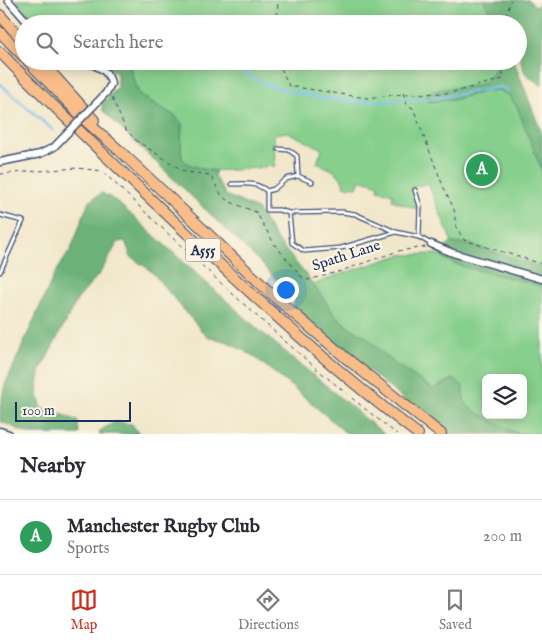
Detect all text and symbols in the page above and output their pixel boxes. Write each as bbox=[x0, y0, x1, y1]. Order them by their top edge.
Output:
search box bbox=[15, 15, 527, 70]
icon: search bbox=[33, 29, 61, 57]
text: Search here bbox=[73, 31, 164, 55]
pin: A bbox=[466, 151, 498, 189]
street label: Spath Lane bbox=[310, 235, 383, 275]
road number: A555 bbox=[186, 238, 220, 262]
your location bbox=[273, 277, 299, 303]
map controls bbox=[482, 374, 527, 419]
button: layers bbox=[482, 374, 527, 419]
scale bar bbox=[15, 399, 131, 422]
text: 100 m bbox=[22, 402, 55, 420]
text: Nearby bbox=[20, 453, 85, 480]
text: Manchester Rugby Club bbox=[67, 515, 260, 539]
text: A bbox=[31, 527, 41, 547]
text: 200 m bbox=[483, 527, 522, 547]
text: Sports bbox=[67, 539, 109, 559]
tab: Map bbox=[70, 586, 98, 634]
tab: Directions bbox=[238, 586, 299, 634]
tab: Saved bbox=[439, 586, 472, 634]

